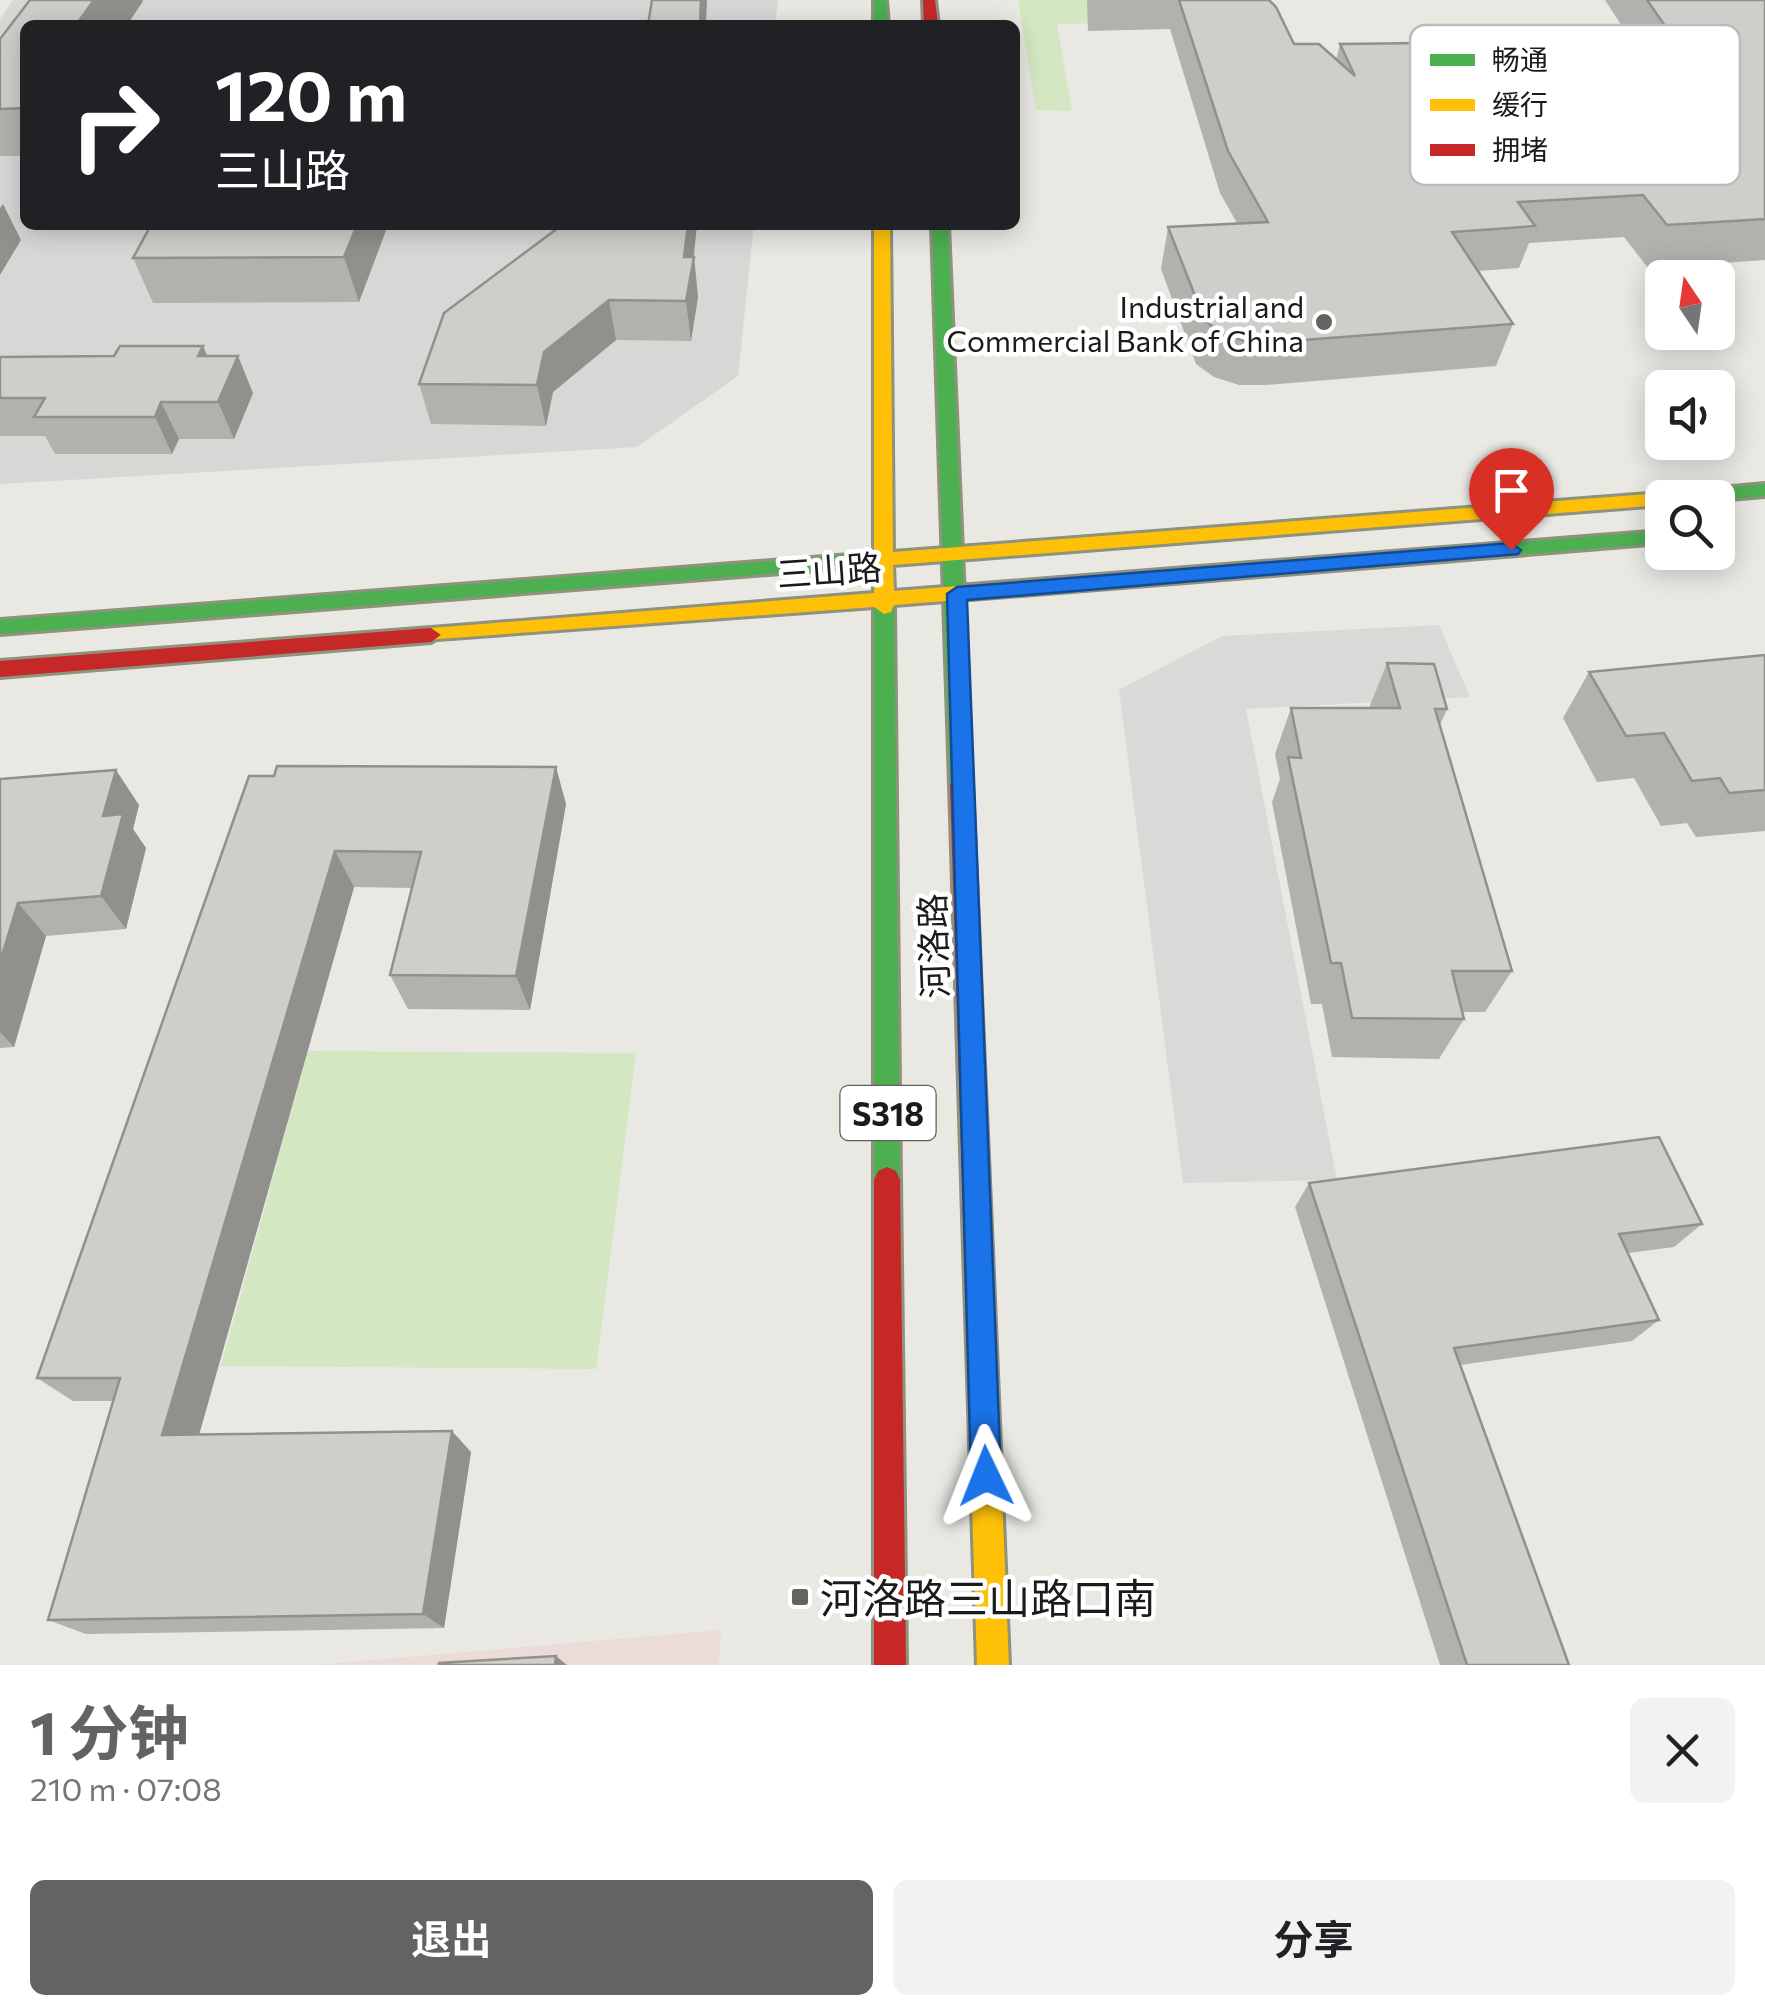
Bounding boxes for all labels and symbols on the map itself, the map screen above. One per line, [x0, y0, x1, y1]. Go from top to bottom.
legend [1410, 25, 1740, 185]
text: 畅通 [1492, 42, 1548, 76]
text: 缓行 [1492, 87, 1548, 121]
text: 拥堵 [1492, 132, 1548, 166]
north arrow [1645, 260, 1735, 350]
place label: Industrial and Commercial Bank of China [946, 287, 1304, 358]
marker: Industrial and Commercial Bank of China [1313, 311, 1335, 333]
pin [1469, 448, 1554, 551]
street label: 三山路 [775, 544, 883, 594]
street label: 河洛路 [909, 893, 955, 999]
road number: S318 [840, 1086, 936, 1140]
position arrow [934, 1424, 1038, 1528]
place label: 河洛路三山路口南 [820, 1571, 1156, 1623]
marker: 河洛路三山路口南 [789, 1586, 811, 1608]

